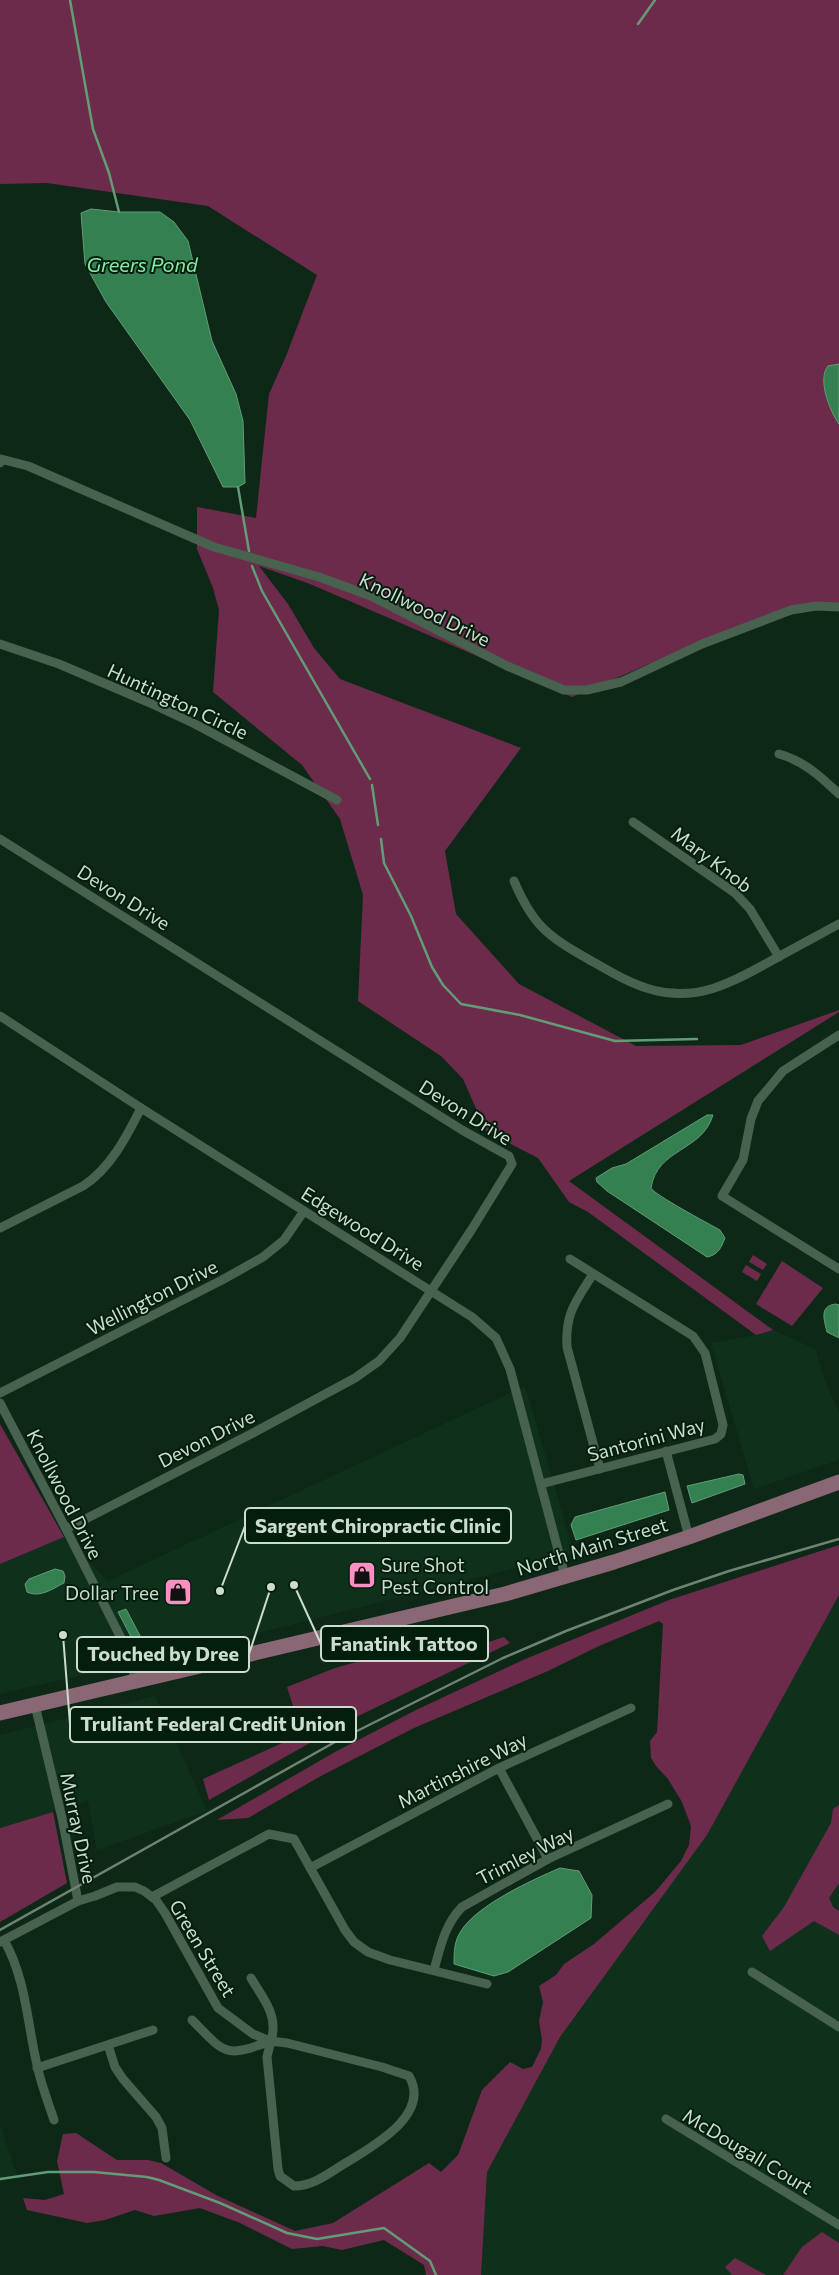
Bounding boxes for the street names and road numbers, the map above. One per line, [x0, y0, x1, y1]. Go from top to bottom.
street label: Knollwood Drive [356, 567, 494, 651]
street label: Huntington Circle [104, 658, 252, 744]
street label: Mary Knob [667, 821, 757, 897]
street label: Devon Drive [73, 859, 175, 935]
street label: Devon Drive [415, 1074, 517, 1150]
street label: Edgewood Drive [297, 1181, 429, 1275]
street label: Wellington Drive [83, 1254, 221, 1340]
street label: Devon Drive [154, 1404, 258, 1472]
street label: Santorini Way [585, 1412, 707, 1466]
street label: Knollwood Drive [22, 1425, 108, 1563]
street label: North Main Street [514, 1512, 670, 1580]
street label: Martinshire Way [393, 1727, 531, 1813]
street label: Murray Drive [56, 1770, 102, 1886]
street label: Trimley Way [473, 1821, 577, 1889]
street label: Green Street [165, 1895, 241, 2001]
street label: McDougall Court [679, 2103, 817, 2199]

